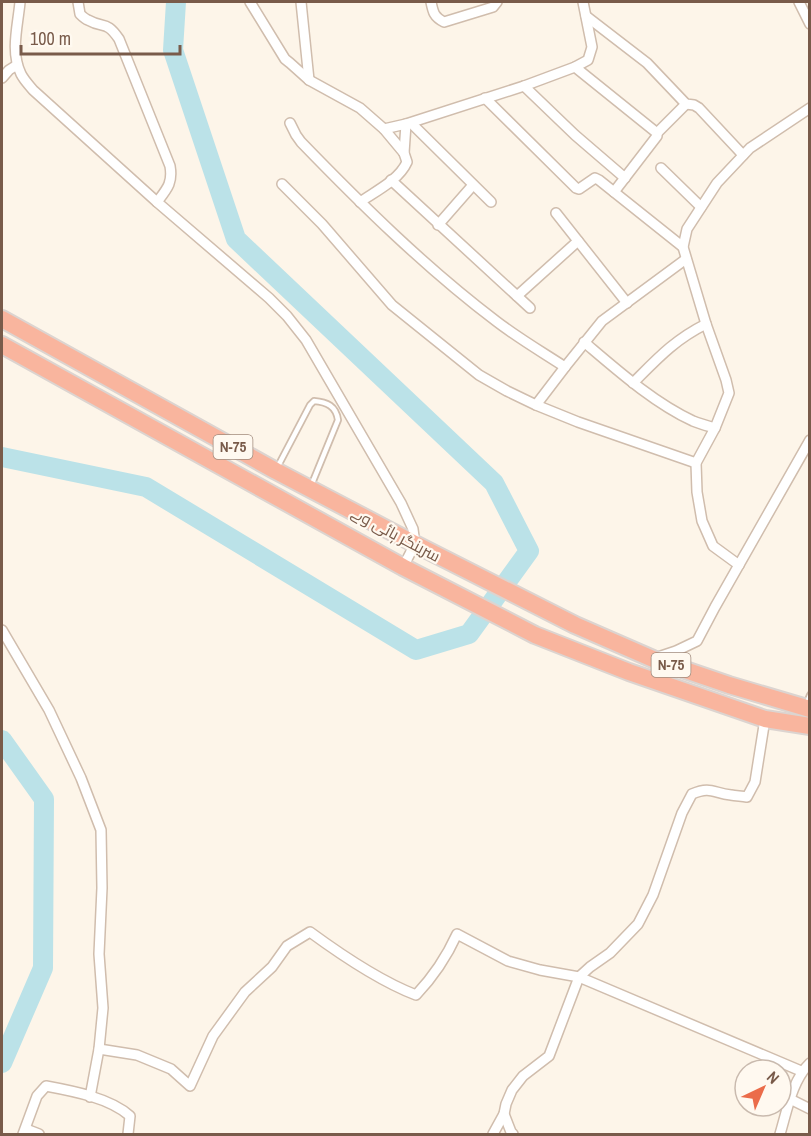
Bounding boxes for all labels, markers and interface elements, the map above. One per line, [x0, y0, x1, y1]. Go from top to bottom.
scale bar [21, 18, 180, 56]
text: 100 m [30, 26, 71, 51]
road number: N-75 [214, 435, 252, 459]
street label: سرینگر ہائی وے [348, 501, 444, 567]
road number: N-75 [652, 653, 690, 677]
north arrow [733, 1058, 793, 1118]
text: N [762, 1066, 784, 1088]

